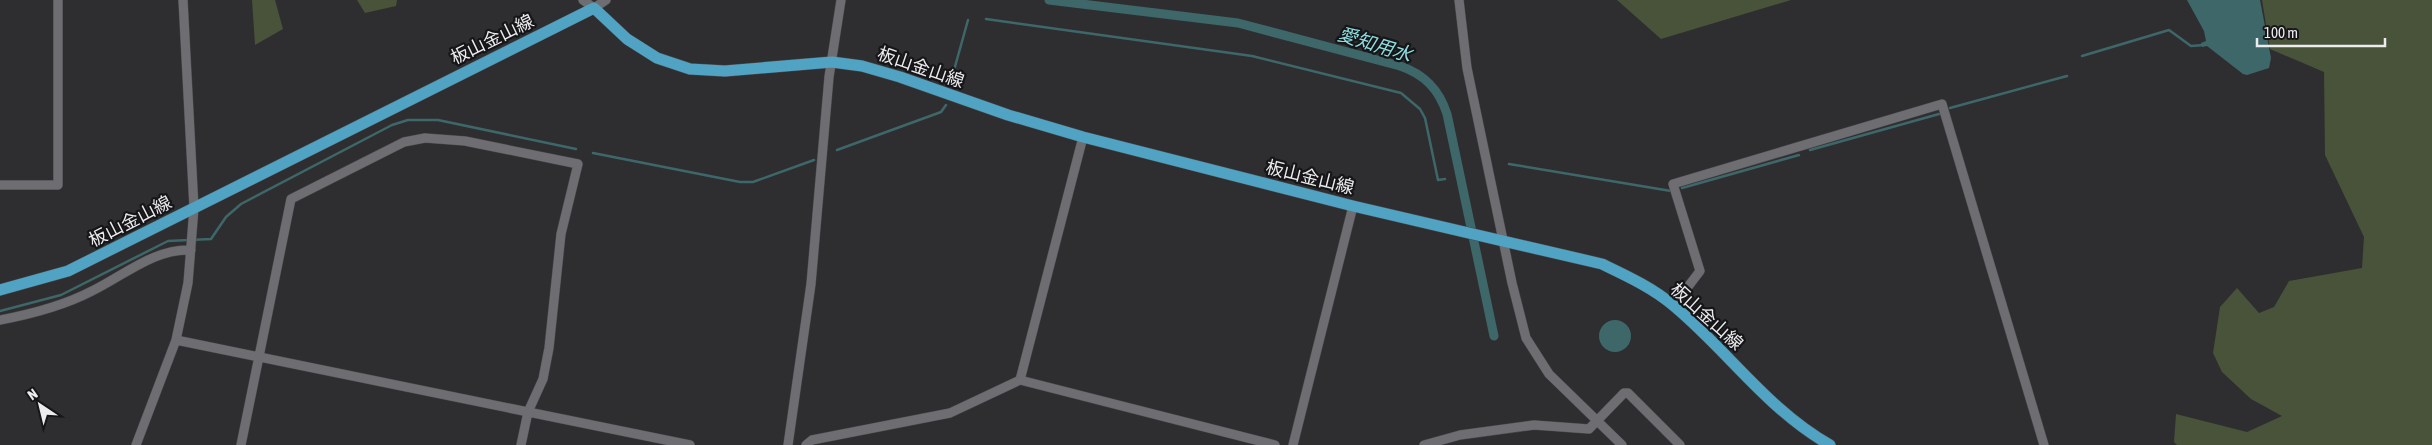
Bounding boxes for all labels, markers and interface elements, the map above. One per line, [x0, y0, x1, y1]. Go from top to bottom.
street label: 板山金山線 [447, 10, 537, 68]
scale bar [2257, 15, 2384, 47]
water label: 愛知用水 [1335, 22, 1416, 66]
text: 100 m [2264, 24, 2298, 41]
street label: 板山金山線 [875, 42, 967, 92]
street label: 板山金山線 [1264, 156, 1356, 198]
street label: 板山金山線 [85, 191, 175, 251]
street label: 板山金山線 [1667, 278, 1747, 354]
north arrow [15, 380, 65, 430]
text: N [25, 385, 41, 403]

